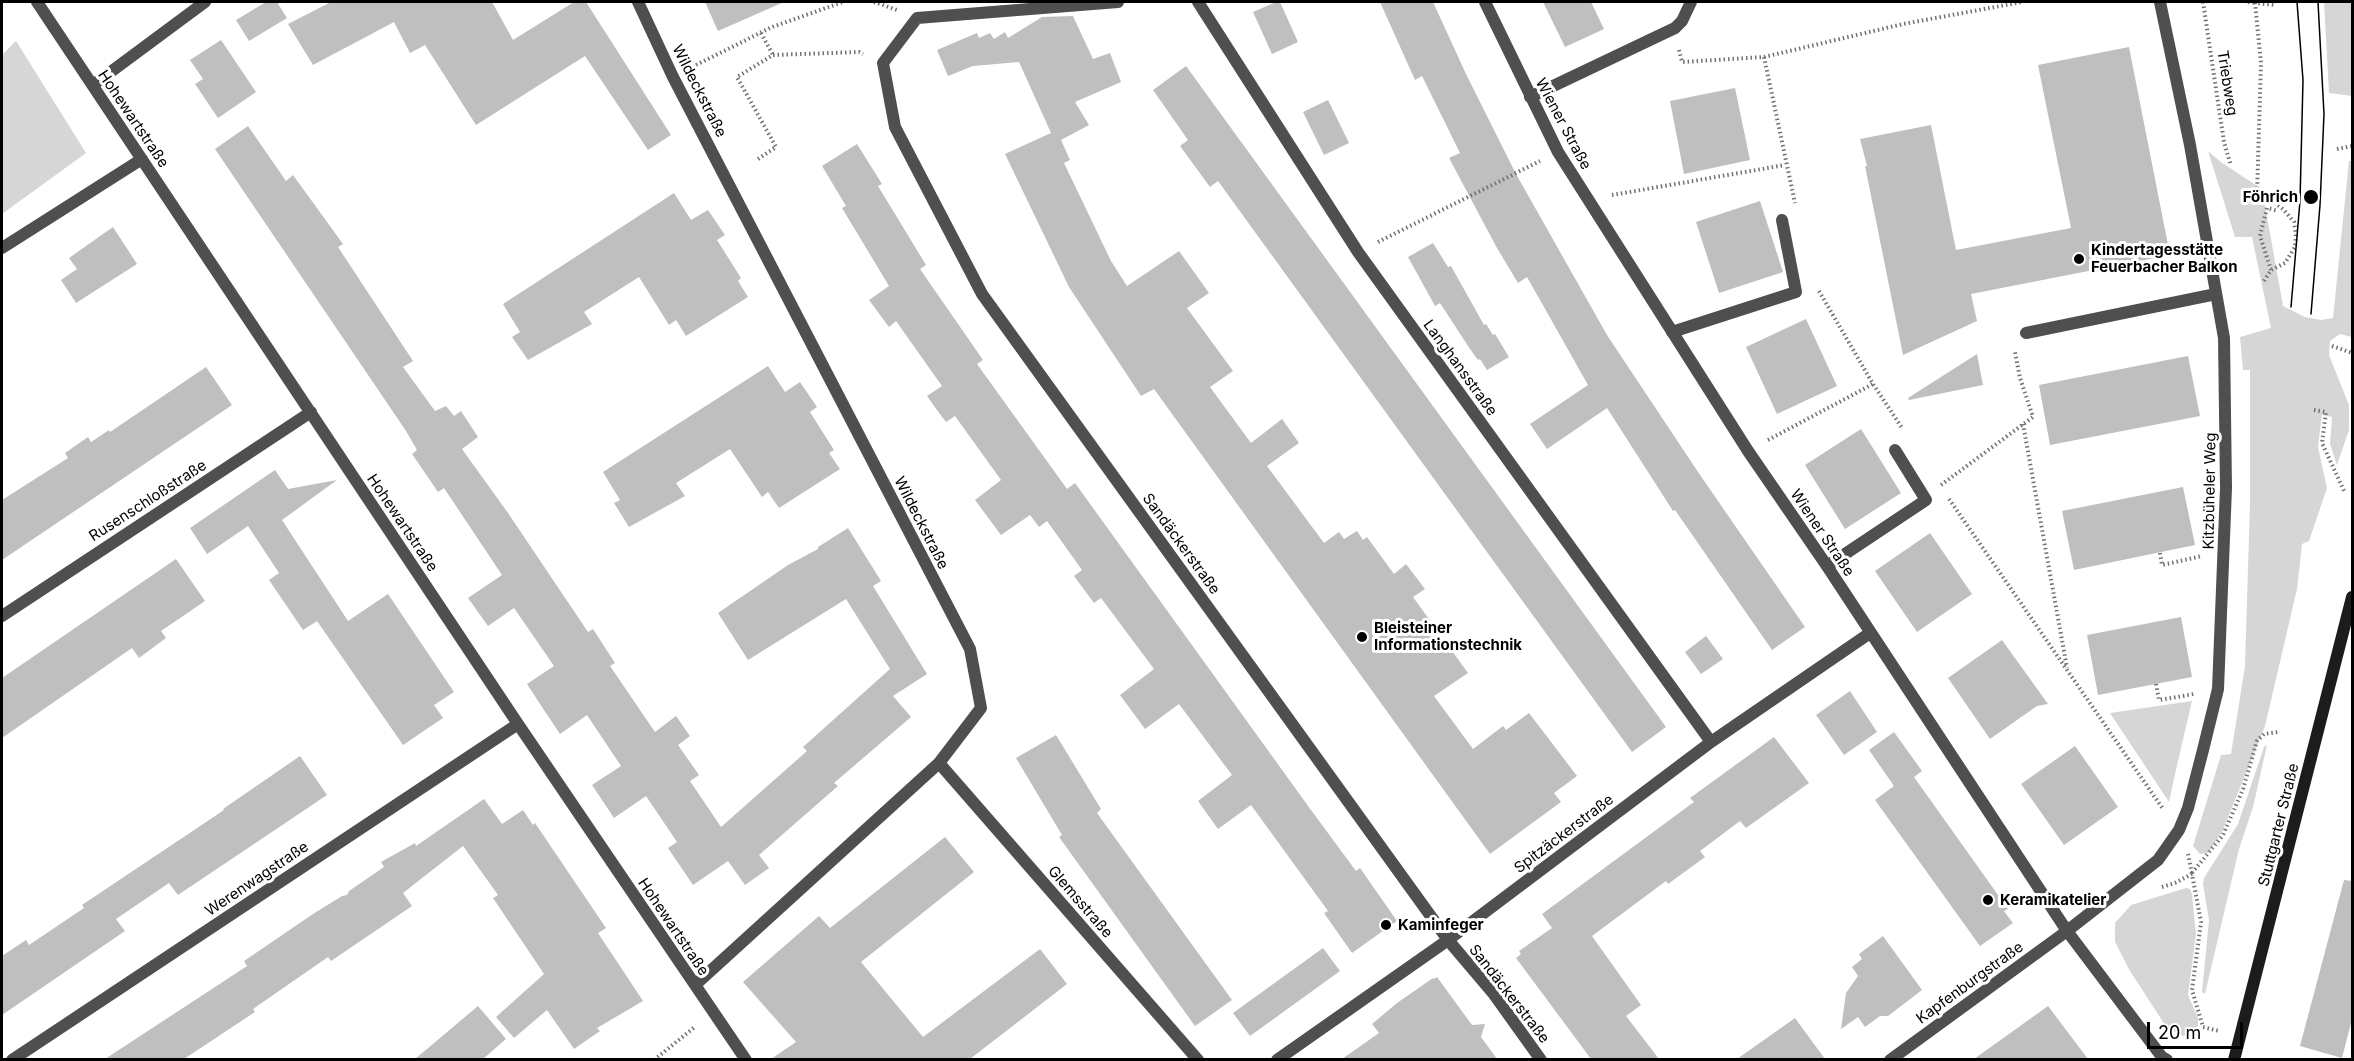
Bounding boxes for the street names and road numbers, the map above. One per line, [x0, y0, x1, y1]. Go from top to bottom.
street label: Wildeckstraße [668, 42, 730, 140]
street label: Triebweg [2213, 49, 2241, 117]
street label: Hohewartstraße [94, 67, 172, 171]
street label: Wiener Straße [1531, 75, 1595, 173]
street label: Langhansstraße [1419, 317, 1501, 419]
street label: Kitzbüheler Weg [2200, 432, 2220, 550]
street label: Rusenschloßstraße [86, 456, 210, 546]
street label: Hohewartstraße [363, 471, 441, 575]
street label: Wildeckstraße [890, 474, 952, 572]
street label: Wiener Straße [1786, 486, 1858, 580]
street label: Sandäckerstraße [1138, 490, 1224, 598]
street label: Stuttgarter Straße [2255, 762, 2303, 888]
street label: Spitzäckerstraße [1511, 791, 1617, 877]
street label: Werenwagstraße [202, 838, 312, 920]
street label: Glemsstraße [1044, 862, 1116, 942]
street label: Hohewartstraße [634, 875, 712, 979]
street label: Kapfenburgstraße [1913, 938, 2027, 1028]
street label: Sandäckerstraße [1465, 941, 1553, 1047]

